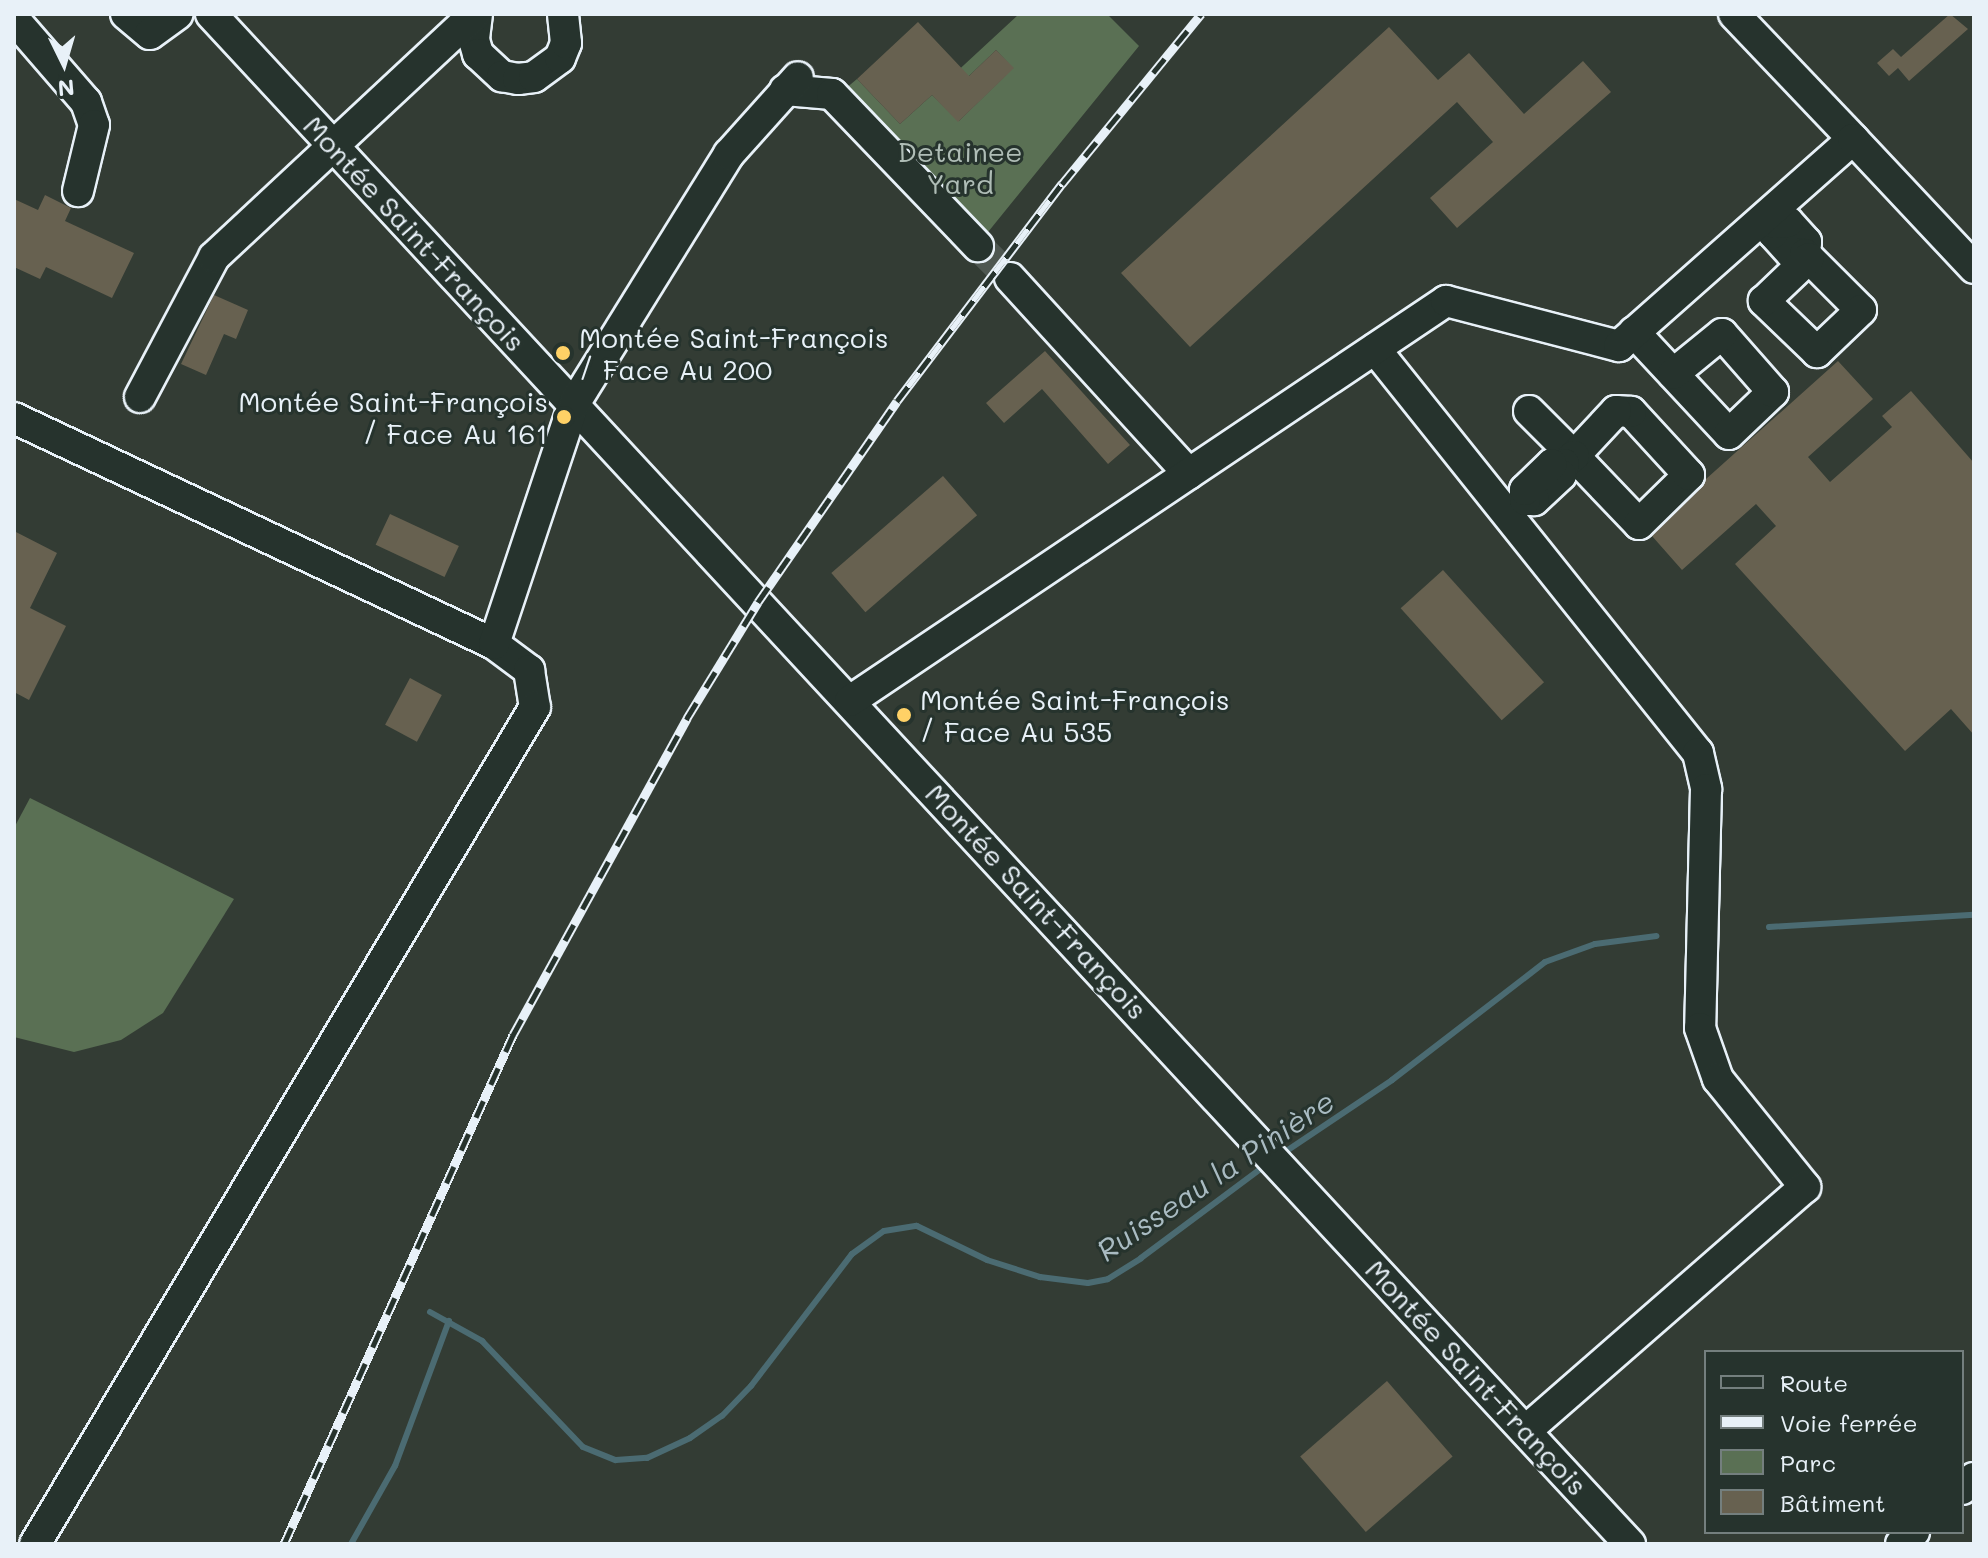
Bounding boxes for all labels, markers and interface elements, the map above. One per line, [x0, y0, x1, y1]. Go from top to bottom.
north arrow [24, 24, 104, 104]
text: N [57, 73, 76, 104]
street label: Montée Saint-François [297, 108, 533, 358]
park label: Detainee Yard [897, 134, 1023, 200]
place label: Montée Saint-François / Face Au 200 [579, 320, 889, 386]
marker: Montée Saint-François / Face Au 200 [554, 344, 572, 362]
place label: Montée Saint-François / Face Au 161 [238, 384, 548, 450]
marker: Montée Saint-François / Face Au 161 [555, 408, 573, 426]
place label: Montée Saint-François / Face Au 535 [920, 682, 1230, 748]
marker: Montée Saint-François / Face Au 535 [895, 706, 913, 724]
street label: Montée Saint-François [919, 776, 1155, 1026]
water label: Ruisseau la Pinière [1089, 1082, 1341, 1268]
street label: Montée Saint-François [1359, 1252, 1595, 1502]
legend [1704, 1350, 1964, 1534]
text: Route [1780, 1367, 1848, 1398]
text: Voie ferrée [1780, 1407, 1918, 1438]
text: Parc [1780, 1447, 1836, 1478]
text: Bâtiment [1780, 1487, 1886, 1518]

